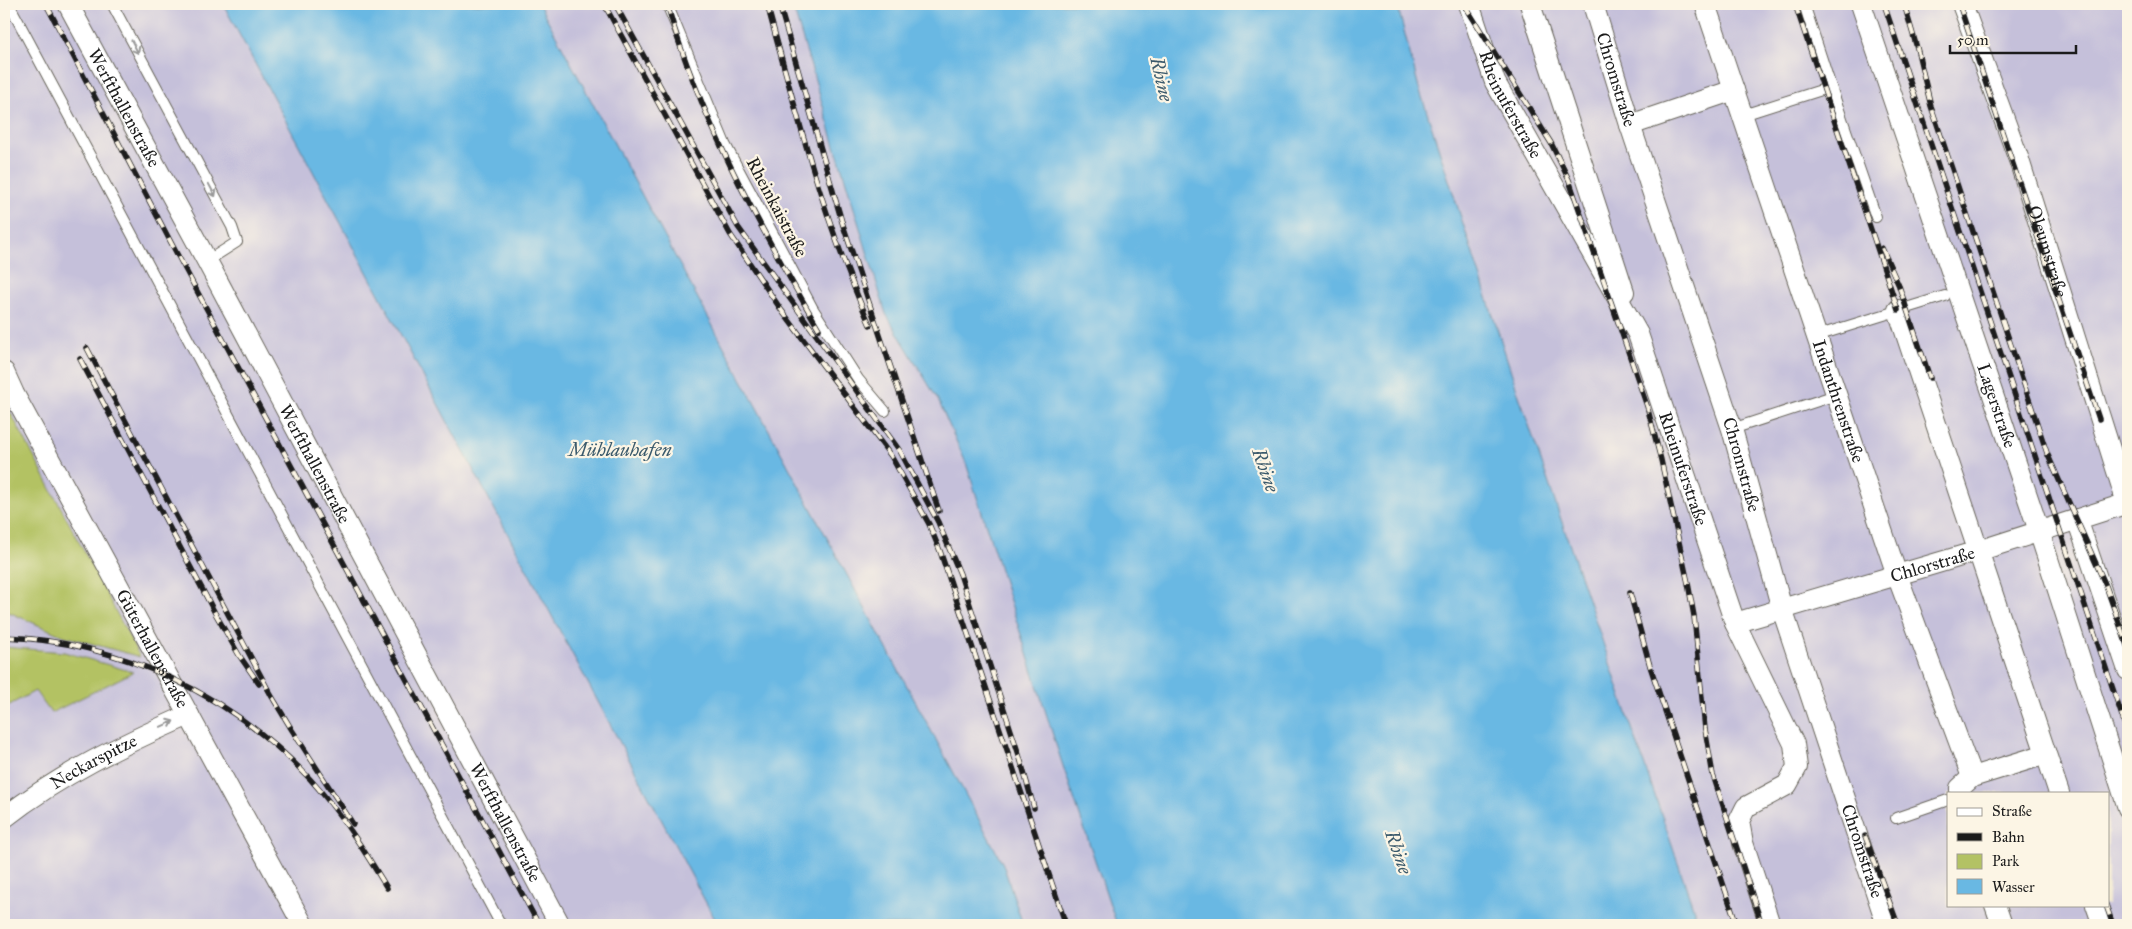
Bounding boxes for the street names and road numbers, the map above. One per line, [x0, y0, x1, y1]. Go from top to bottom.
street label: Chromstraße [1591, 30, 1641, 129]
street label: Werfthallenstraße [83, 45, 165, 171]
street label: Rheinuferstraße [1474, 48, 1547, 162]
street label: Rheinkaistraße [742, 153, 812, 261]
street label: Oleumstraße [2023, 203, 2073, 300]
street label: Indanthrenstraße [1808, 337, 1869, 465]
street label: Lagerstraße [1972, 361, 2021, 451]
street label: Werfthallenstraße [274, 401, 356, 527]
street label: Rheinuferstraße [1654, 409, 1713, 528]
street label: Chromstraße [1718, 414, 1765, 514]
street label: Chlorstraße [1888, 542, 1977, 587]
street label: Güterhallenstraße [111, 585, 194, 712]
street label: Neckarspitze [46, 729, 141, 794]
street label: Werfthallenstraße [465, 759, 546, 886]
street label: Chromstraße [1837, 801, 1888, 901]

